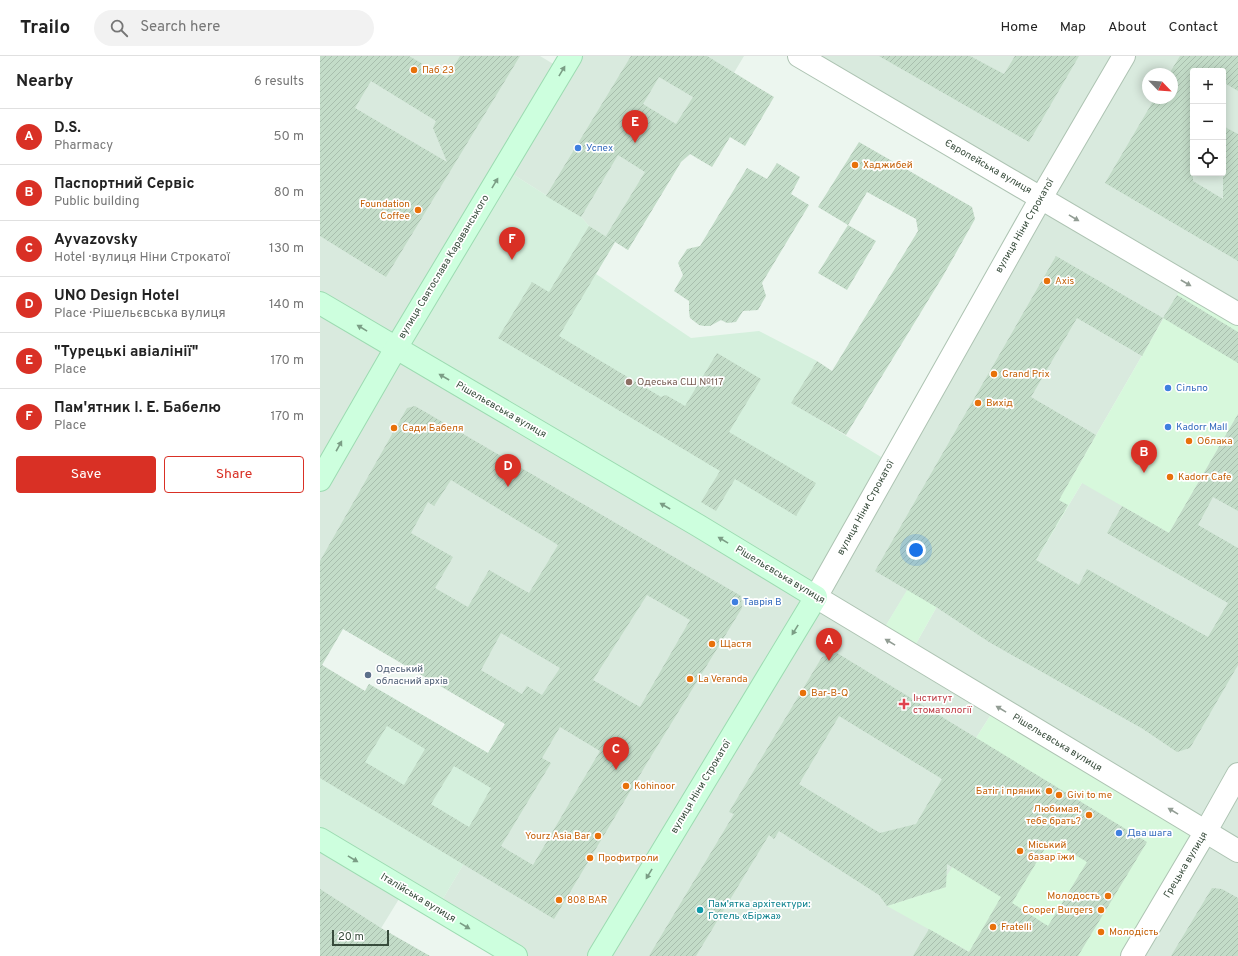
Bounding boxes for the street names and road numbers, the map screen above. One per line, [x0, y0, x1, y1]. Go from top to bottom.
street label: Європейська вулиця [942, 137, 1034, 197]
street label: вулиця Ніни Строкатої [993, 176, 1058, 275]
street label: вулиця Святослава Караванського [396, 192, 492, 341]
street label: Рішельєвська вулиця [453, 379, 549, 441]
street label: вулиця Ніни Строкатої [834, 458, 898, 558]
street label: Рішельєвська вулиця [733, 543, 827, 607]
street label: Рішельєвська вулиця [1010, 711, 1104, 775]
street label: вулиця Ніни Строкатої [668, 738, 734, 836]
street label: Грецька вулиця [1161, 829, 1211, 901]
street label: Італійська вулиця [378, 870, 458, 926]

